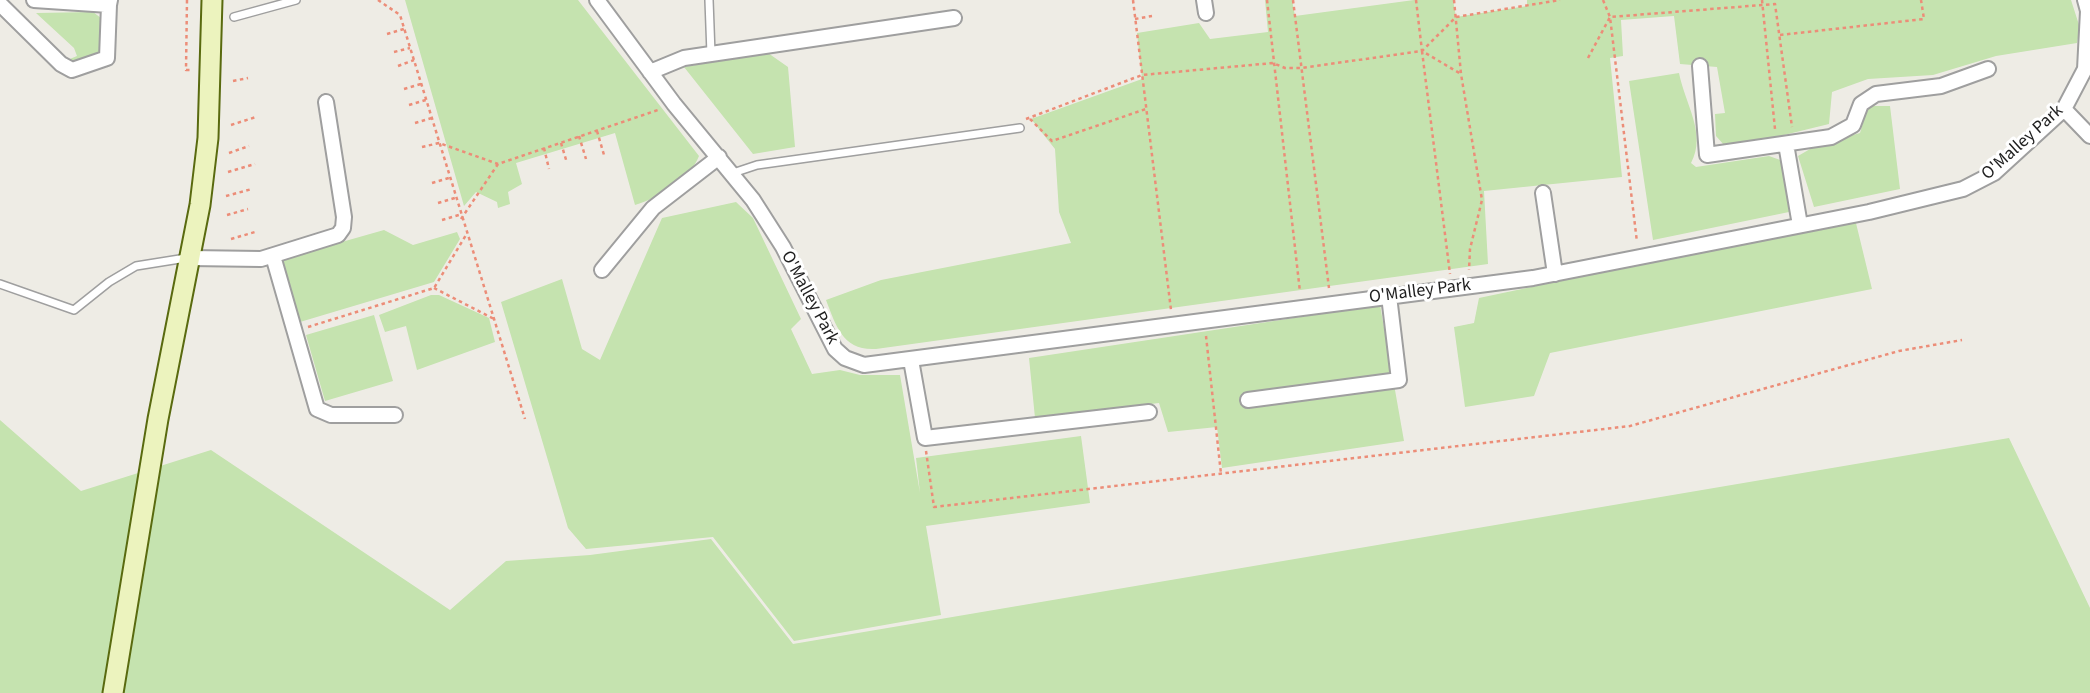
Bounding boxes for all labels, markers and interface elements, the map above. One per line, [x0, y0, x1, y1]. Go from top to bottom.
street label: O'Malley Park [1978, 101, 2068, 185]
street label: O'Malley Park [775, 248, 843, 348]
street label: O'Malley Park [1368, 275, 1472, 309]

